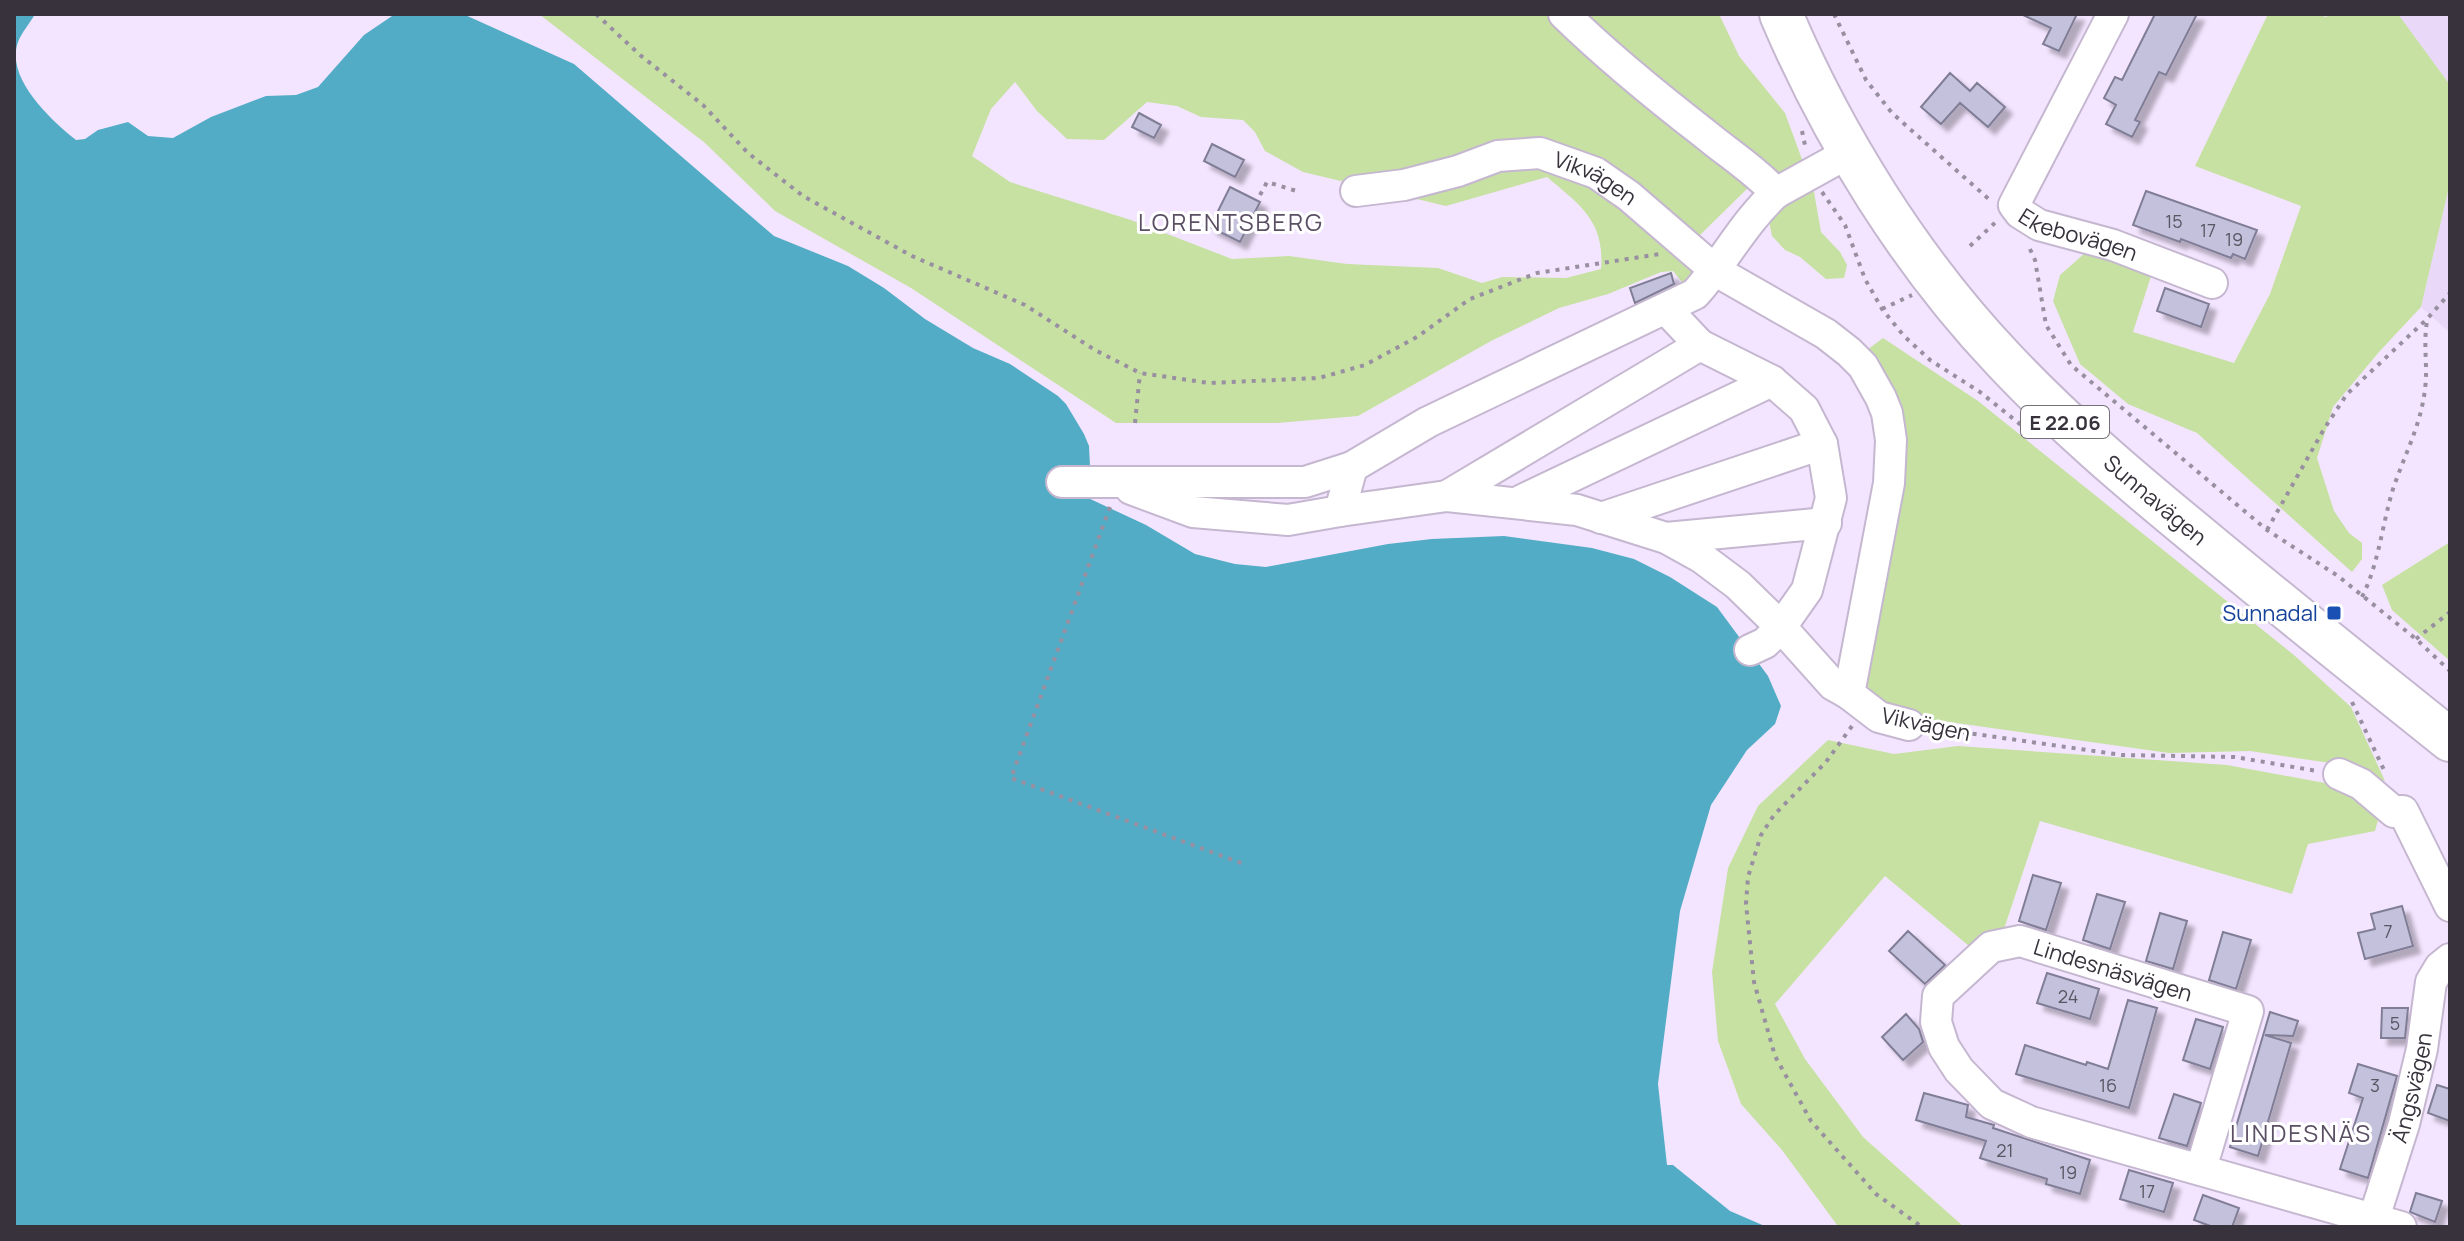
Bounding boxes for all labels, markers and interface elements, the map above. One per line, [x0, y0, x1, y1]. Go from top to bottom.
street label: Vikvägen [1550, 144, 1643, 212]
street label: Ekebovägen [2013, 201, 2142, 268]
district label: LORENTSBERG [1138, 205, 1324, 238]
house number: 15 [2165, 209, 2183, 233]
house number: 17 [2200, 218, 2216, 242]
house number: 19 [2225, 227, 2243, 251]
road number: E 22.06 [2021, 406, 2109, 438]
street label: Sunnavägen [2097, 448, 2213, 552]
place label: Sunnadal [2223, 598, 2318, 628]
marker: Sunnadal [2325, 604, 2343, 622]
street label: Vikvägen [1879, 700, 1973, 748]
house number: 7 [2383, 919, 2393, 943]
street label: Lindesnäsvägen [2030, 932, 2196, 1008]
house number: 24 [2058, 984, 2078, 1008]
house number: 5 [2390, 1011, 2400, 1035]
street label: Ängsvägen [2384, 1031, 2439, 1147]
house number: 16 [2099, 1073, 2117, 1097]
house number: 3 [2370, 1073, 2380, 1097]
district label: LINDESNÄS [2230, 1116, 2372, 1149]
house number: 21 [1996, 1138, 2014, 1162]
house number: 19 [2059, 1160, 2077, 1184]
house number: 17 [2139, 1179, 2155, 1203]

